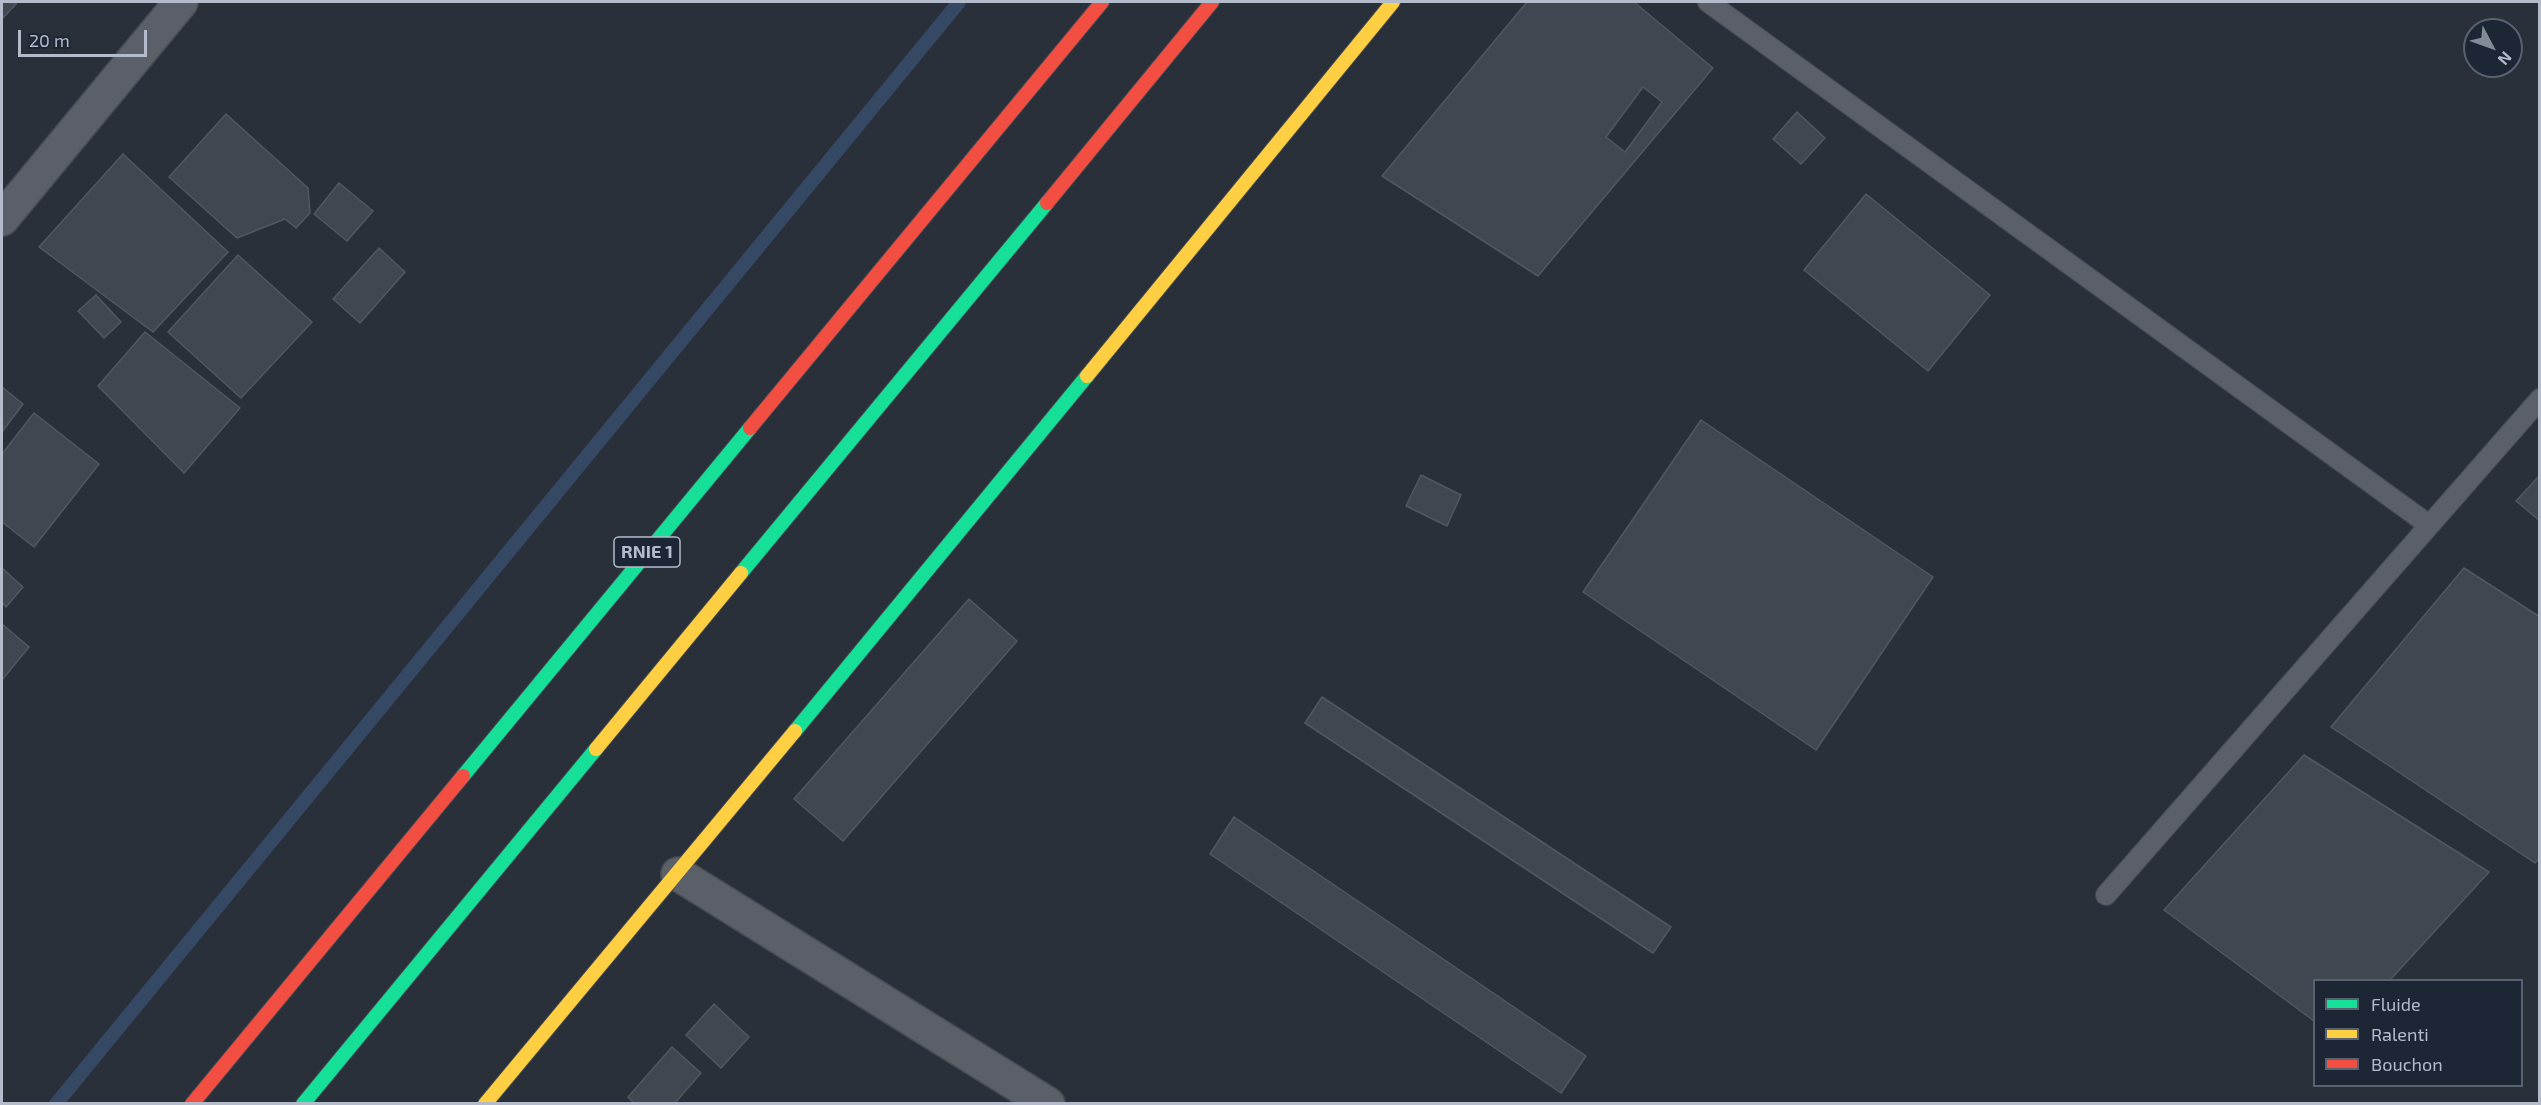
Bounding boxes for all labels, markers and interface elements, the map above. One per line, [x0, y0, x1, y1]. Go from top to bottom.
scale bar [21, 18, 150, 56]
north arrow [2463, 18, 2523, 78]
text: 20 m [29, 29, 70, 51]
text: N [2494, 48, 2516, 69]
road number: RNIE 1 [614, 537, 680, 567]
legend [2313, 979, 2523, 1087]
text: Fluide [2371, 993, 2421, 1015]
text: Ralenti [2371, 1023, 2429, 1045]
text: Bouchon [2371, 1053, 2443, 1075]

